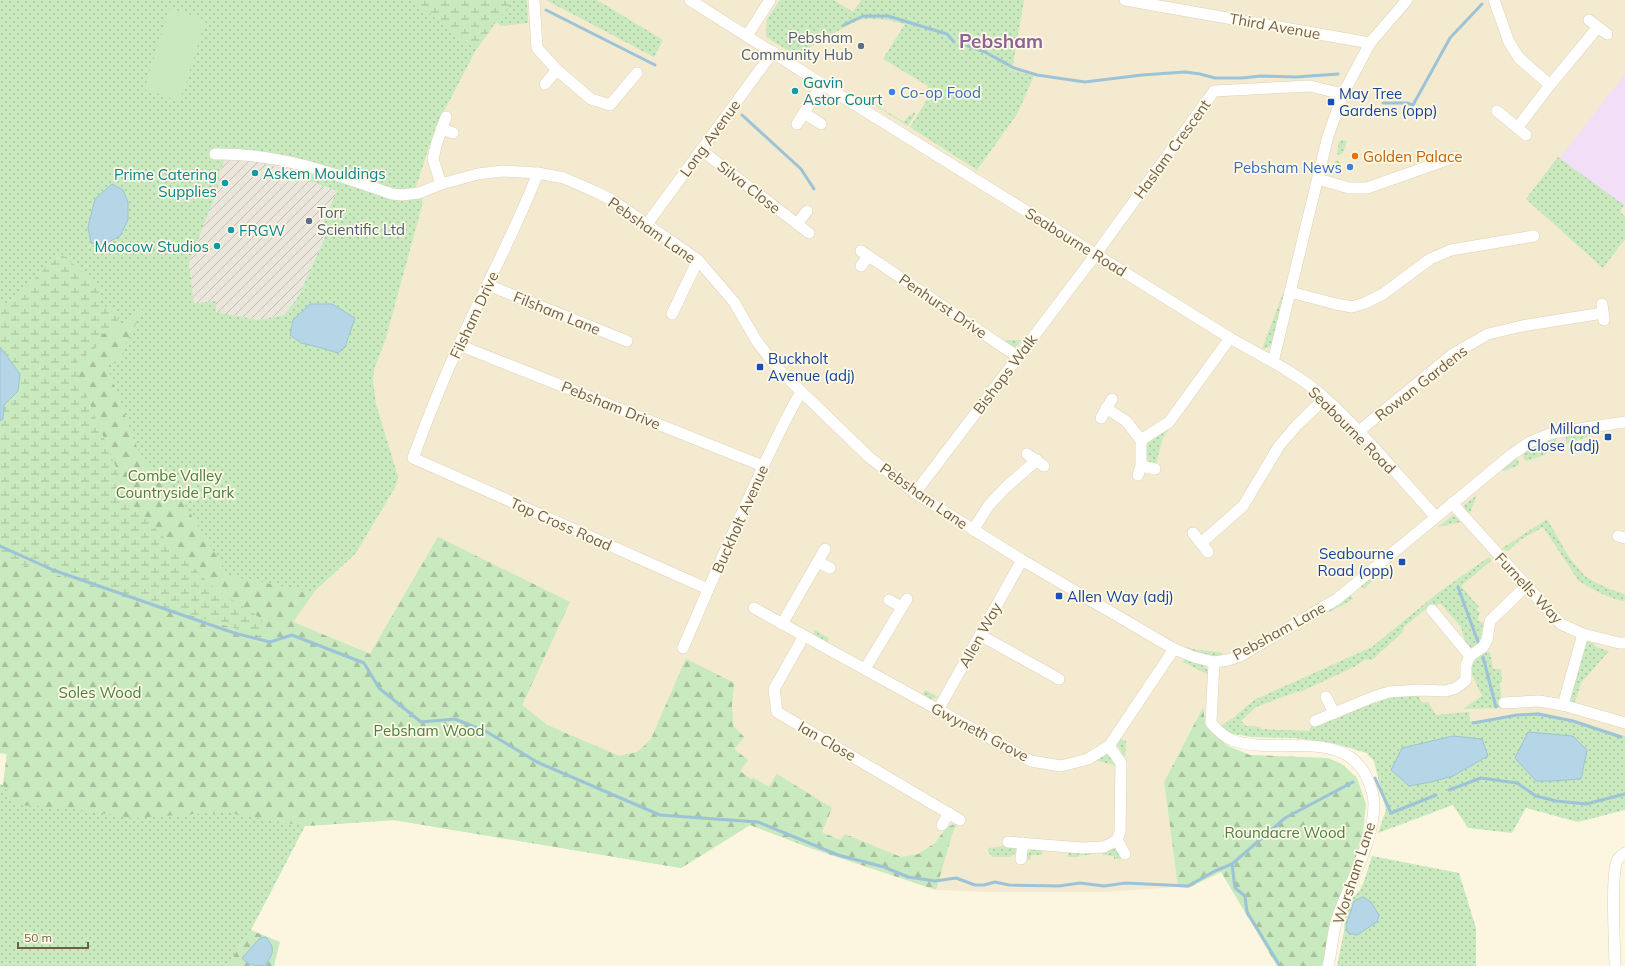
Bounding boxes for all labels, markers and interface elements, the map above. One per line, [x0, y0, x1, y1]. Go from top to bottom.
street label: Third Avenue [1228, 9, 1322, 43]
place label: Pebsham Community Hub [741, 28, 853, 64]
district label: Pebsham [959, 29, 1043, 53]
marker: Pebsham Community Hub [856, 41, 866, 51]
place label: Gavin Astor Court [803, 73, 882, 109]
place label: Co-op Food [900, 83, 981, 102]
place label: May Tree Gardens (opp) [1339, 84, 1437, 120]
marker: Gavin Astor Court [790, 86, 800, 96]
marker: Co-op Food [887, 87, 897, 97]
street label: Long Avenue [676, 96, 744, 180]
street label: Haslam Crescent [1130, 96, 1214, 202]
marker: May Tree Gardens (opp) [1326, 97, 1336, 107]
place label: Golden Palace [1363, 147, 1462, 166]
marker: Golden Palace [1350, 151, 1360, 161]
street label: Silva Close [714, 156, 784, 218]
place label: Pebsham News [1234, 158, 1342, 177]
marker: Pebsham News [1345, 162, 1355, 172]
place label: Askem Mouldings [263, 164, 386, 183]
place label: Prime Catering Supplies [114, 165, 217, 201]
marker: Askem Mouldings [250, 168, 260, 178]
marker: Prime Catering Supplies [220, 178, 230, 188]
street label: Pebsham Lane [604, 193, 700, 267]
place label: Torr Scientific Ltd [317, 203, 405, 239]
street label: Seabourne Road [1022, 203, 1130, 281]
marker: Torr Scientific Ltd [304, 216, 314, 226]
place label: FRGW [239, 221, 286, 240]
marker: FRGW [226, 225, 236, 235]
place label: Moocow Studios [95, 237, 209, 256]
marker: Moocow Studios [212, 241, 222, 251]
street label: Filsham Drive [446, 268, 502, 362]
street label: Penhurst Drive [895, 270, 991, 342]
street label: Filsham Lane [511, 287, 603, 339]
street label: Bishops Walk [969, 330, 1041, 418]
street label: Rowan Gardens [1371, 341, 1471, 425]
place label: Buckholt Avenue (adj) [768, 349, 855, 385]
marker: Buckholt Avenue (adj) [755, 362, 765, 372]
street label: Pebsham Drive [559, 376, 663, 434]
street label: Seabourne Road [1304, 382, 1400, 478]
place label: Milland Close (adj) [1527, 419, 1600, 455]
marker: Milland Close (adj) [1603, 432, 1613, 442]
street label: Pebsham Lane [876, 459, 972, 533]
street label: Buckholt Avenue [708, 462, 772, 576]
park label: Combe Valley Countryside Park [116, 466, 234, 502]
street label: Top Cross Road [507, 493, 615, 555]
place label: Seabourne Road (opp) [1318, 544, 1394, 580]
street label: Furnells Way [1491, 548, 1567, 628]
marker: Seabourne Road (opp) [1397, 557, 1407, 567]
place label: Allen Way (adj) [1067, 587, 1174, 606]
marker: Allen Way (adj) [1054, 591, 1064, 601]
street label: Pebsham Lane [1229, 598, 1329, 664]
street label: Allen Way [954, 599, 1006, 671]
park label: Soles Wood [59, 683, 141, 702]
street label: Gwyneth Grove [928, 698, 1032, 766]
street label: Ian Close [795, 717, 859, 765]
park label: Pebsham Wood [374, 721, 484, 740]
street label: Worsham Lane [1329, 820, 1379, 926]
park label: Roundacre Wood [1225, 823, 1346, 842]
scale bar [18, 924, 88, 950]
text: 50 m [24, 930, 52, 945]

